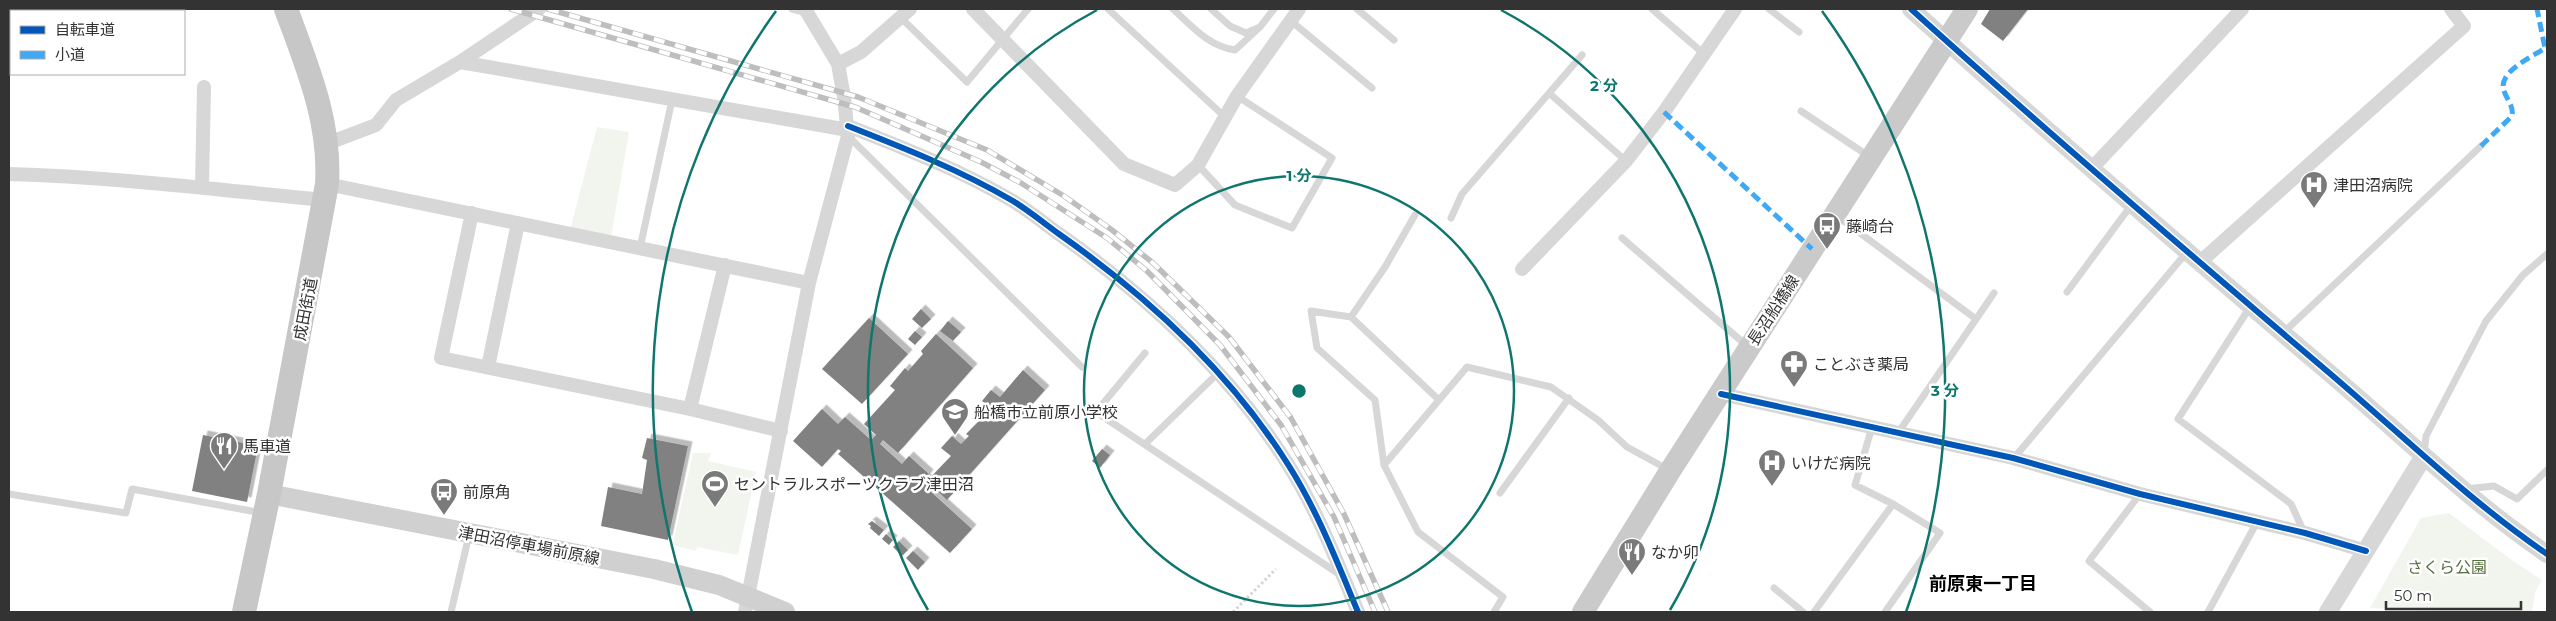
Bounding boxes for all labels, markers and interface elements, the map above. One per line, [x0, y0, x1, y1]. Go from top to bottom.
legend [10, 10, 185, 75]
text: 自転車道 [55, 20, 115, 39]
text: 小道 [55, 45, 85, 64]
text: 2 分 [1590, 76, 1618, 95]
text: 1 分 [1286, 166, 1312, 185]
hospital icon: 津田沼病院 [2299, 170, 2329, 209]
place label: 津田沼病院 [2333, 176, 2413, 195]
bus stop icon: 藤崎台 [1812, 211, 1842, 250]
place label: 藤崎台 [1846, 217, 1894, 236]
street label: 長沼船橋線 [1744, 272, 1803, 349]
street label: 成田街道 [290, 276, 321, 342]
pharmacy icon: ことぶき薬局 [1779, 349, 1809, 388]
place label: ことぶき薬局 [1813, 355, 1909, 374]
text: 3 分 [1930, 381, 1959, 400]
centre of rings [1290, 382, 1308, 400]
school or university icon: 船橋市立前原小学校 [940, 397, 970, 436]
place label: 船橋市立前原小学校 [974, 403, 1118, 422]
restaurant icon: 馬車道 [209, 431, 239, 470]
place label: 馬車道 [243, 437, 291, 456]
hospital icon: いけだ病院 [1757, 448, 1787, 487]
place label: いけだ病院 [1791, 454, 1871, 473]
sports icon: セントラルスポーツクラブ津田沼 [700, 469, 730, 508]
place label: セントラルスポーツクラブ津田沼 [734, 475, 974, 494]
bus stop icon: 前原角 [429, 477, 459, 516]
place label: 前原角 [463, 483, 511, 502]
street label: 津田沼停車場前原線 [456, 522, 601, 569]
restaurant icon: なか卯 [1617, 537, 1647, 576]
place label: なか卯 [1651, 543, 1699, 562]
park label: さくら公園 [2407, 558, 2487, 577]
district label: 前原東一丁目 [1929, 573, 2037, 595]
scale bar [2386, 578, 2521, 610]
text: 50 m [2394, 586, 2432, 605]

